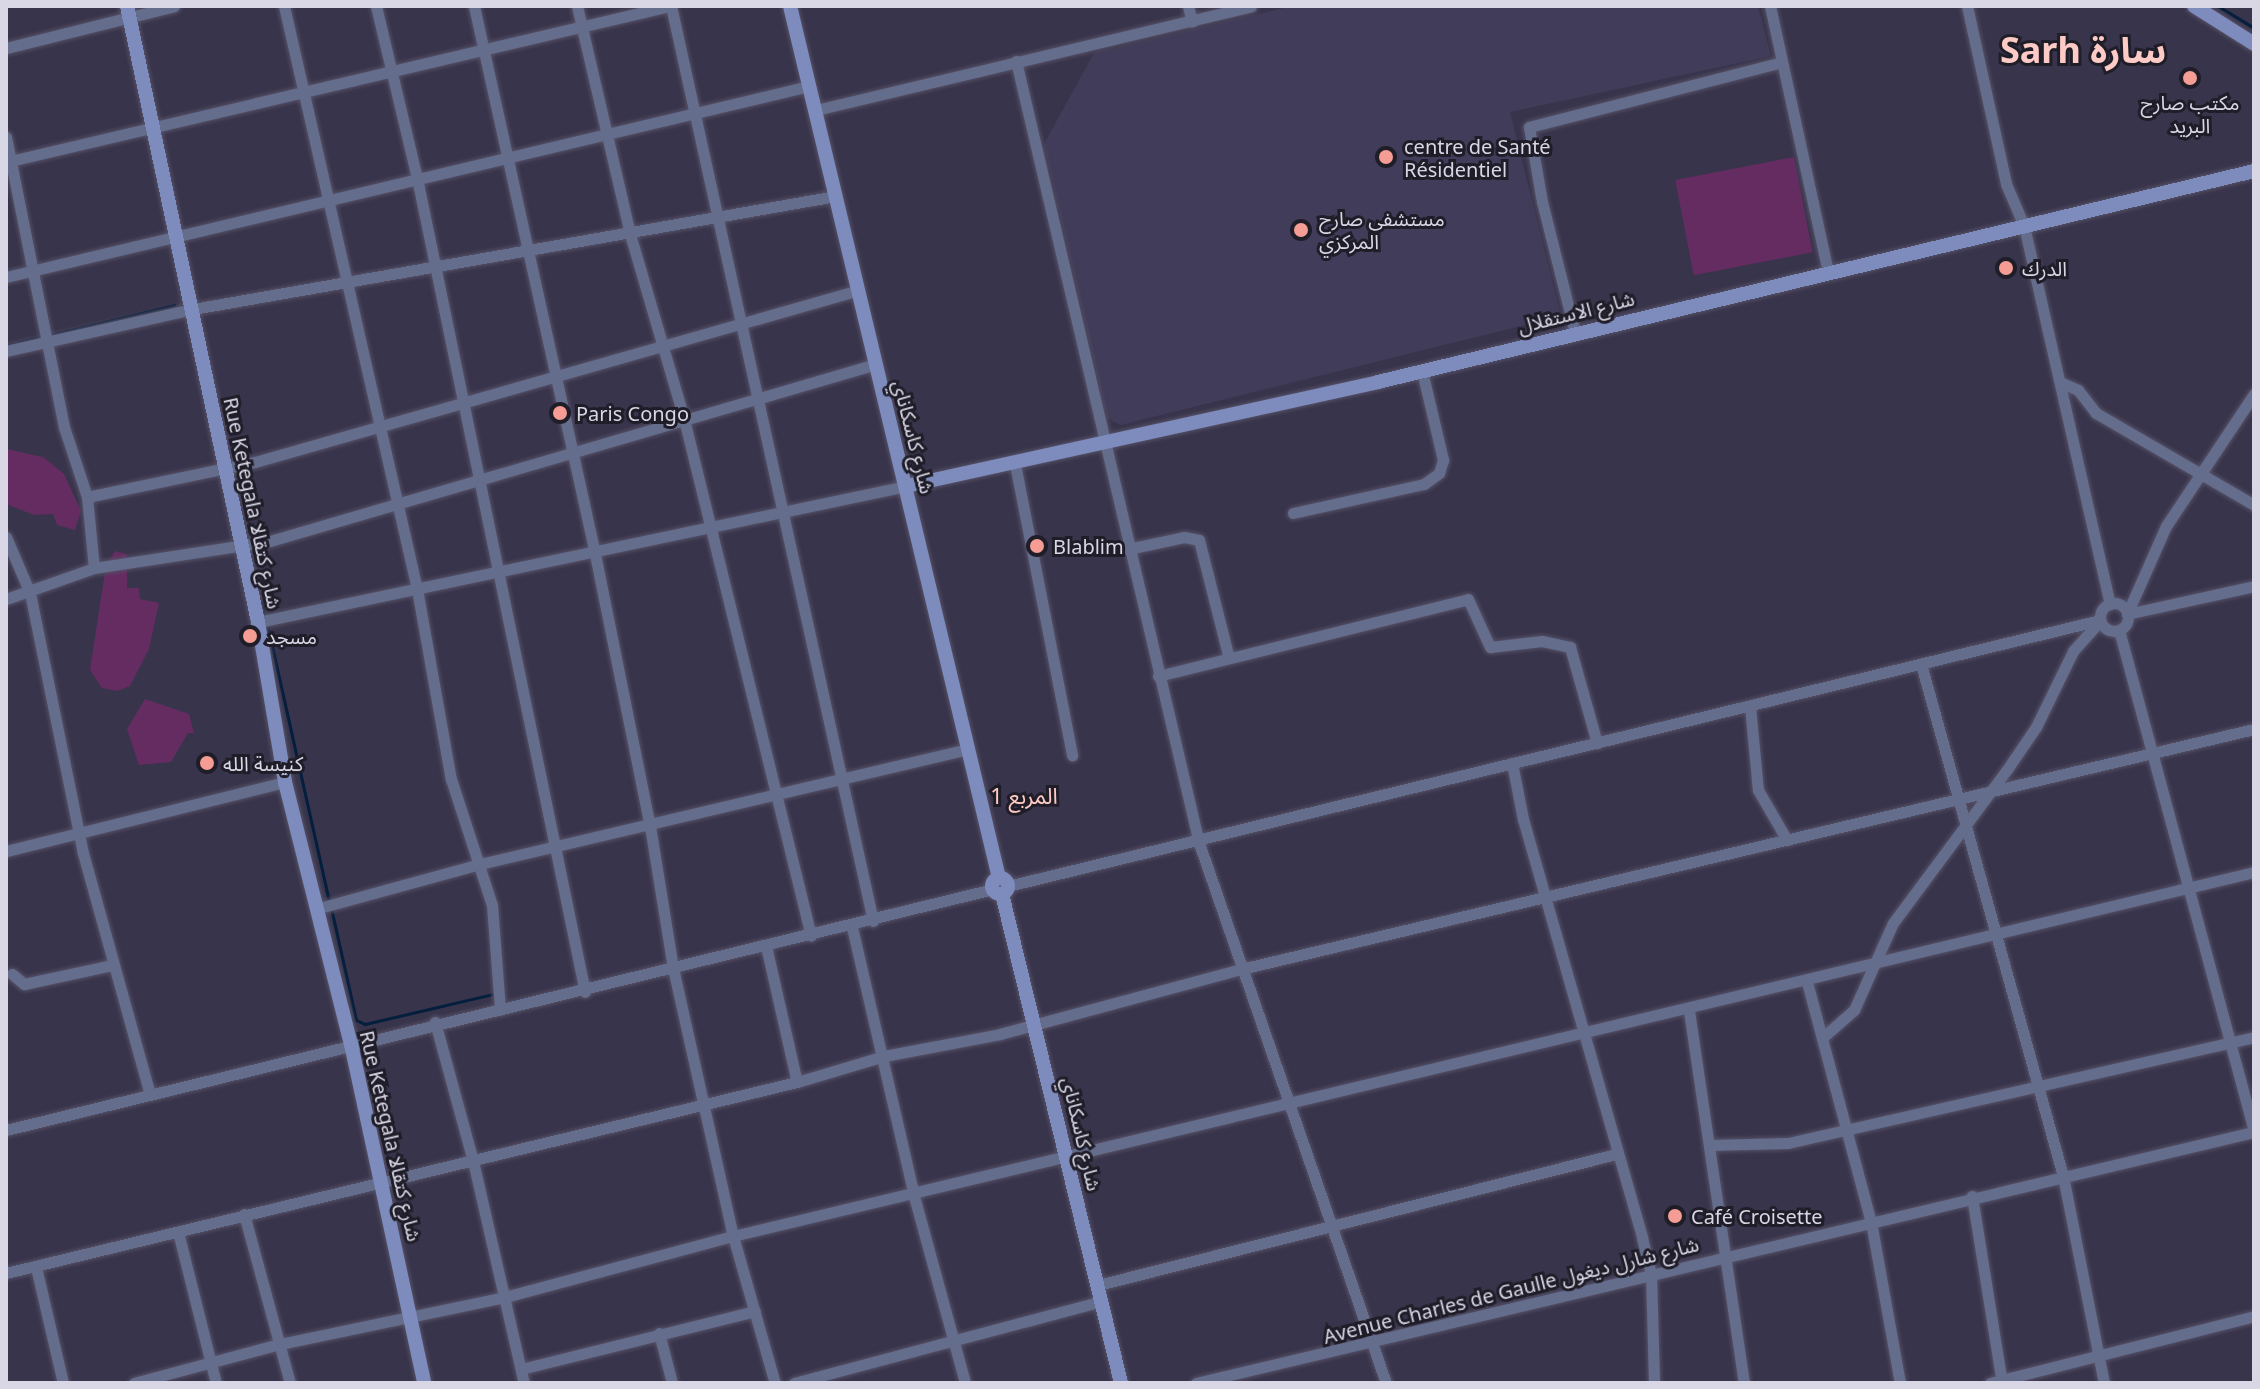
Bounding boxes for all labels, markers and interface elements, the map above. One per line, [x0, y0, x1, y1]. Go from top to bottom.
district label: Sarh سارة [2000, 28, 2166, 72]
marker: مكتب صارح البريد [2181, 69, 2199, 87]
place label: مكتب صارح البريد [2140, 90, 2240, 137]
place label: centre de Santé Résidentiel [1404, 134, 1551, 181]
marker: centre de Santé Résidentiel [1375, 146, 1397, 168]
place label: مستشفى صارح المركزي [1319, 206, 1445, 253]
marker: مستشفى صارح المركزي [1290, 219, 1312, 241]
place label: الدرك [2022, 256, 2067, 280]
marker: الدرك [1997, 259, 2015, 277]
street label: شارع الاستقلال [1515, 286, 1637, 338]
street label: شارع كاسكاناي [888, 378, 940, 496]
street label: Rue Ketegala شارع كتقالا [219, 395, 287, 611]
place label: Paris Congo [576, 401, 689, 425]
marker: Paris Congo [551, 404, 569, 422]
place label: Blablim [1053, 534, 1124, 558]
marker: Blablim [1028, 537, 1046, 555]
place label: مسجد [266, 624, 317, 648]
marker: مسجد [241, 627, 259, 645]
place label: كنيسة الله [223, 751, 303, 775]
marker: كنيسة الله [198, 754, 216, 772]
district label: المربع 1 [990, 783, 1058, 809]
street label: Rue Ketegala شارع كتقالا [355, 1028, 427, 1244]
street label: شارع كاسكاناي [1057, 1075, 1107, 1193]
place label: Café Croisette [1691, 1204, 1823, 1228]
marker: Café Croisette [1666, 1207, 1684, 1225]
street label: Avenue Charles de Gaulle شارع شارل ديغول [1321, 1232, 1701, 1348]

